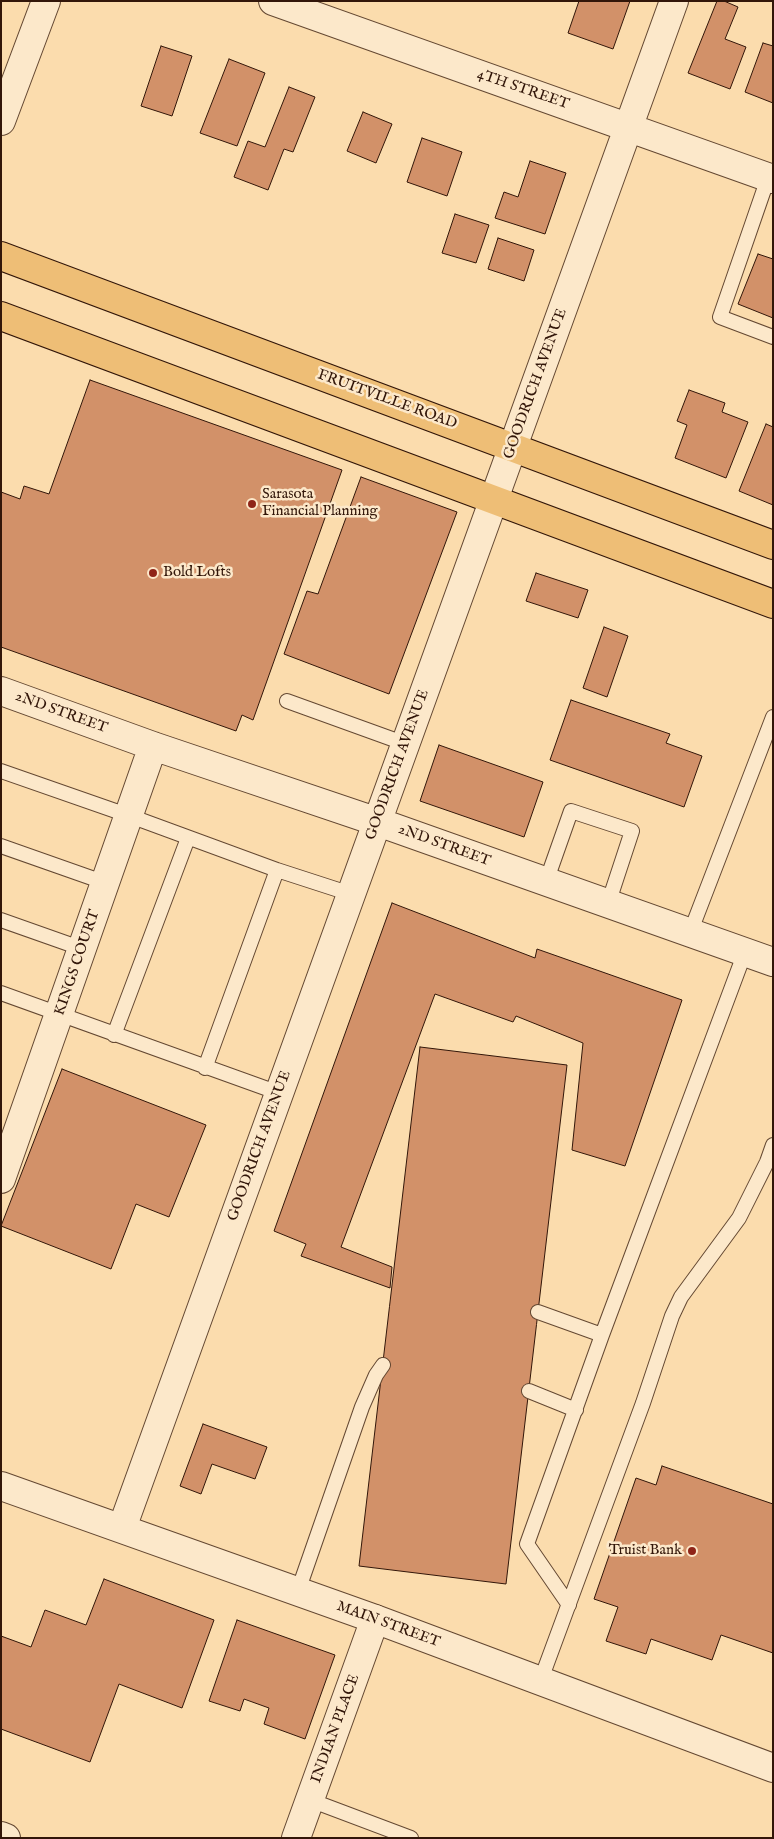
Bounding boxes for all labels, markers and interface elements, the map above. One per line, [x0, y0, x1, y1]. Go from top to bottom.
street label: 4TH STREET [475, 66, 571, 114]
street label: GOODRICH AVENUE [500, 306, 572, 462]
street label: FRUITVILLE ROAD [315, 366, 459, 434]
place label: Sarasota Financial Planning [262, 486, 378, 521]
marker: Sarasota Financial Planning [246, 498, 258, 510]
place label: Bold Lofts [163, 564, 231, 582]
marker: Bold Lofts [147, 567, 159, 579]
street label: GOODRICH AVENUE [362, 687, 434, 843]
street label: 2ND STREET [12, 688, 110, 738]
street label: 2ND STREET [395, 821, 493, 871]
street label: KINGS COURT [51, 908, 105, 1018]
street label: GOODRICH AVENUE [224, 1068, 296, 1224]
place label: Truist Bank [609, 1542, 682, 1560]
marker: Truist Bank [686, 1545, 698, 1557]
street label: MAIN STREET [334, 1598, 442, 1652]
street label: INDIAN PLACE [308, 1672, 364, 1786]

